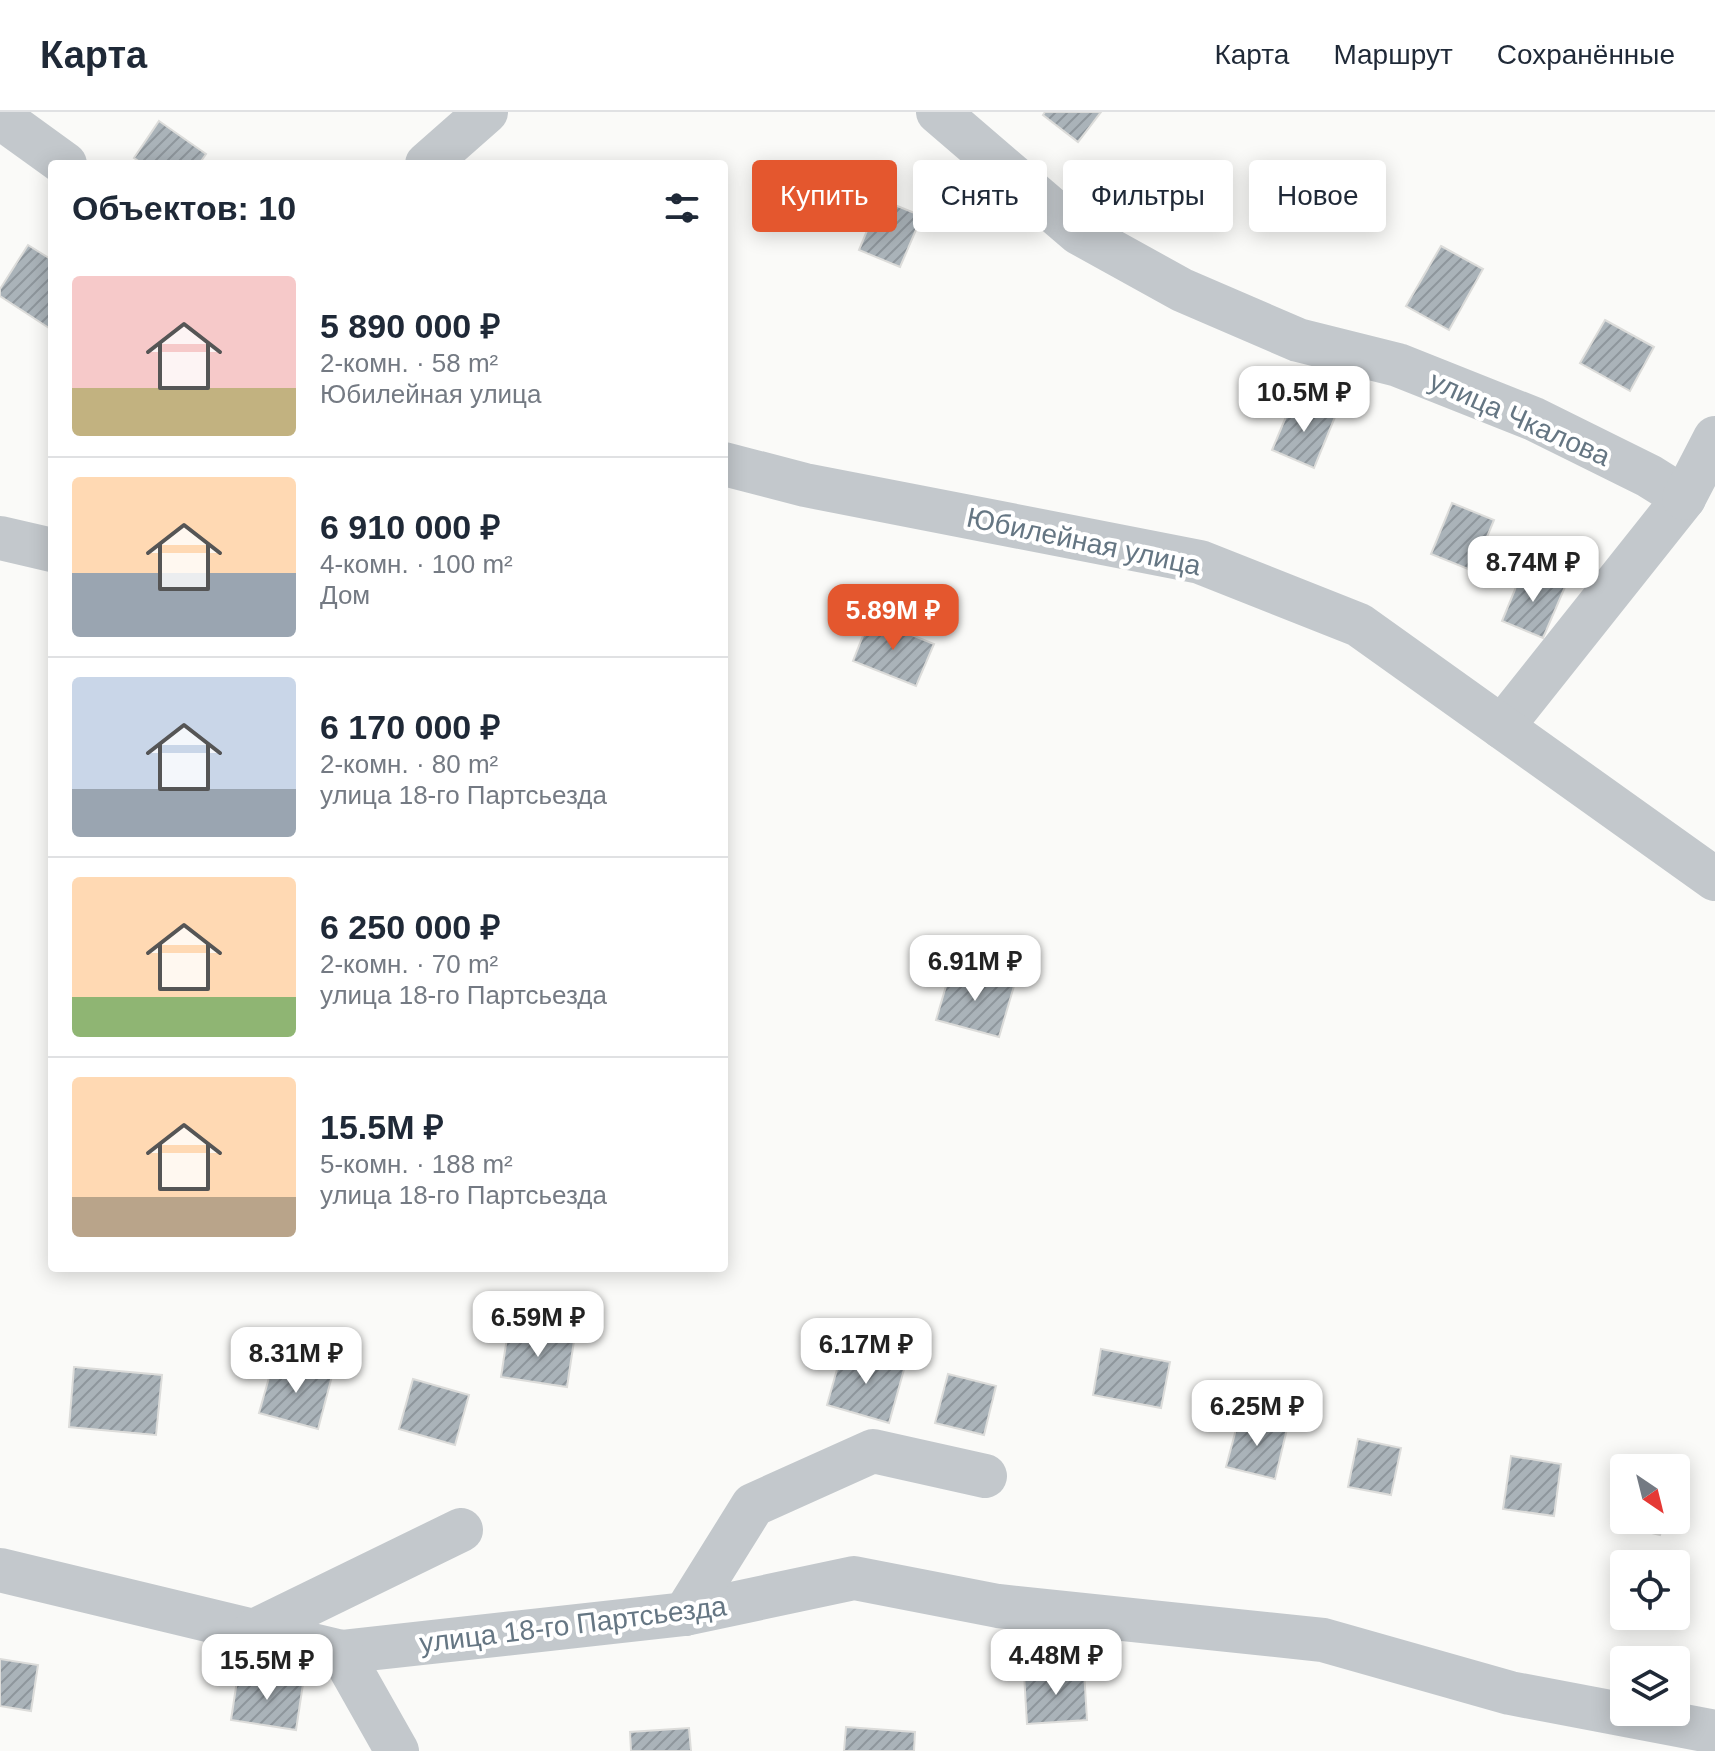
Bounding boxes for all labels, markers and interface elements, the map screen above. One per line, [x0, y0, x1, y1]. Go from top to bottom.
text: Карта [40, 34, 147, 76]
text: Карта [1214, 39, 1289, 70]
text: Маршрут [1333, 39, 1453, 70]
text: Сохранённые [1497, 39, 1675, 70]
chip: Купить [752, 160, 897, 232]
chip: Снять [913, 160, 1047, 232]
chip: Фильтры [1063, 160, 1233, 232]
chip: Новое [1249, 160, 1386, 232]
icon: filters [660, 186, 704, 230]
text: Объектов: 10 [72, 189, 296, 227]
text: 5 890 000 ₽ [320, 307, 501, 345]
icon: home [136, 308, 232, 404]
text: 2-комн. · 58 m² [320, 348, 498, 378]
street label: улица Чкалова [1425, 365, 1615, 472]
pin: 10.5M ₽ [1230, 366, 1378, 434]
text: 10.5M ₽ [1257, 377, 1351, 407]
text: Юбилейная улица [320, 379, 541, 409]
street label: Юбилейная улица [964, 502, 1204, 582]
text: 6 910 000 ₽ [320, 508, 501, 546]
icon: home [136, 509, 232, 605]
pin: 8.74M ₽ [1459, 536, 1607, 604]
text: 8.74M ₽ [1486, 547, 1580, 577]
text: 4-комн. · 100 m² [320, 549, 513, 579]
text: Дом [320, 580, 370, 610]
pin: 5.89M ₽ [819, 584, 967, 652]
text: 5.89M ₽ [846, 595, 940, 625]
text: 6 170 000 ₽ [320, 708, 501, 746]
icon: home [136, 709, 232, 805]
text: 2-комн. · 80 m² [320, 749, 498, 779]
text: улица 18-го Партсьезда [320, 780, 607, 810]
text: 6 250 000 ₽ [320, 908, 501, 946]
icon: home [136, 909, 232, 1005]
pin: 6.91M ₽ [901, 935, 1049, 1003]
text: 6.91M ₽ [928, 946, 1022, 976]
text: 2-комн. · 70 m² [320, 949, 498, 979]
text: улица 18-го Партсьезда [320, 980, 607, 1010]
text: 15.5M ₽ [320, 1108, 444, 1146]
icon: home [136, 1109, 232, 1205]
text: 5-комн. · 188 m² [320, 1149, 513, 1179]
text: улица 18-го Партсьезда [320, 1180, 607, 1210]
pin: 6.59M ₽ [464, 1291, 612, 1359]
text: 6.59M ₽ [491, 1302, 585, 1332]
pin: 6.17M ₽ [792, 1318, 940, 1386]
pin: 8.31M ₽ [222, 1327, 370, 1395]
text: 6.17M ₽ [819, 1329, 913, 1359]
text: 8.31M ₽ [249, 1338, 343, 1368]
pin: 6.25M ₽ [1183, 1380, 1331, 1448]
text: 6.25M ₽ [1210, 1391, 1304, 1421]
north arrow [1610, 1454, 1690, 1534]
map controls [1610, 1454, 1690, 1726]
button: locate [1610, 1550, 1690, 1630]
street label: улица 18-го Партсьезда [418, 1590, 729, 1659]
pin: 4.48M ₽ [982, 1629, 1130, 1697]
pin: 15.5M ₽ [193, 1634, 341, 1702]
text: 4.48M ₽ [1009, 1640, 1103, 1670]
text: 15.5M ₽ [220, 1645, 314, 1675]
button: layers [1610, 1646, 1690, 1726]

